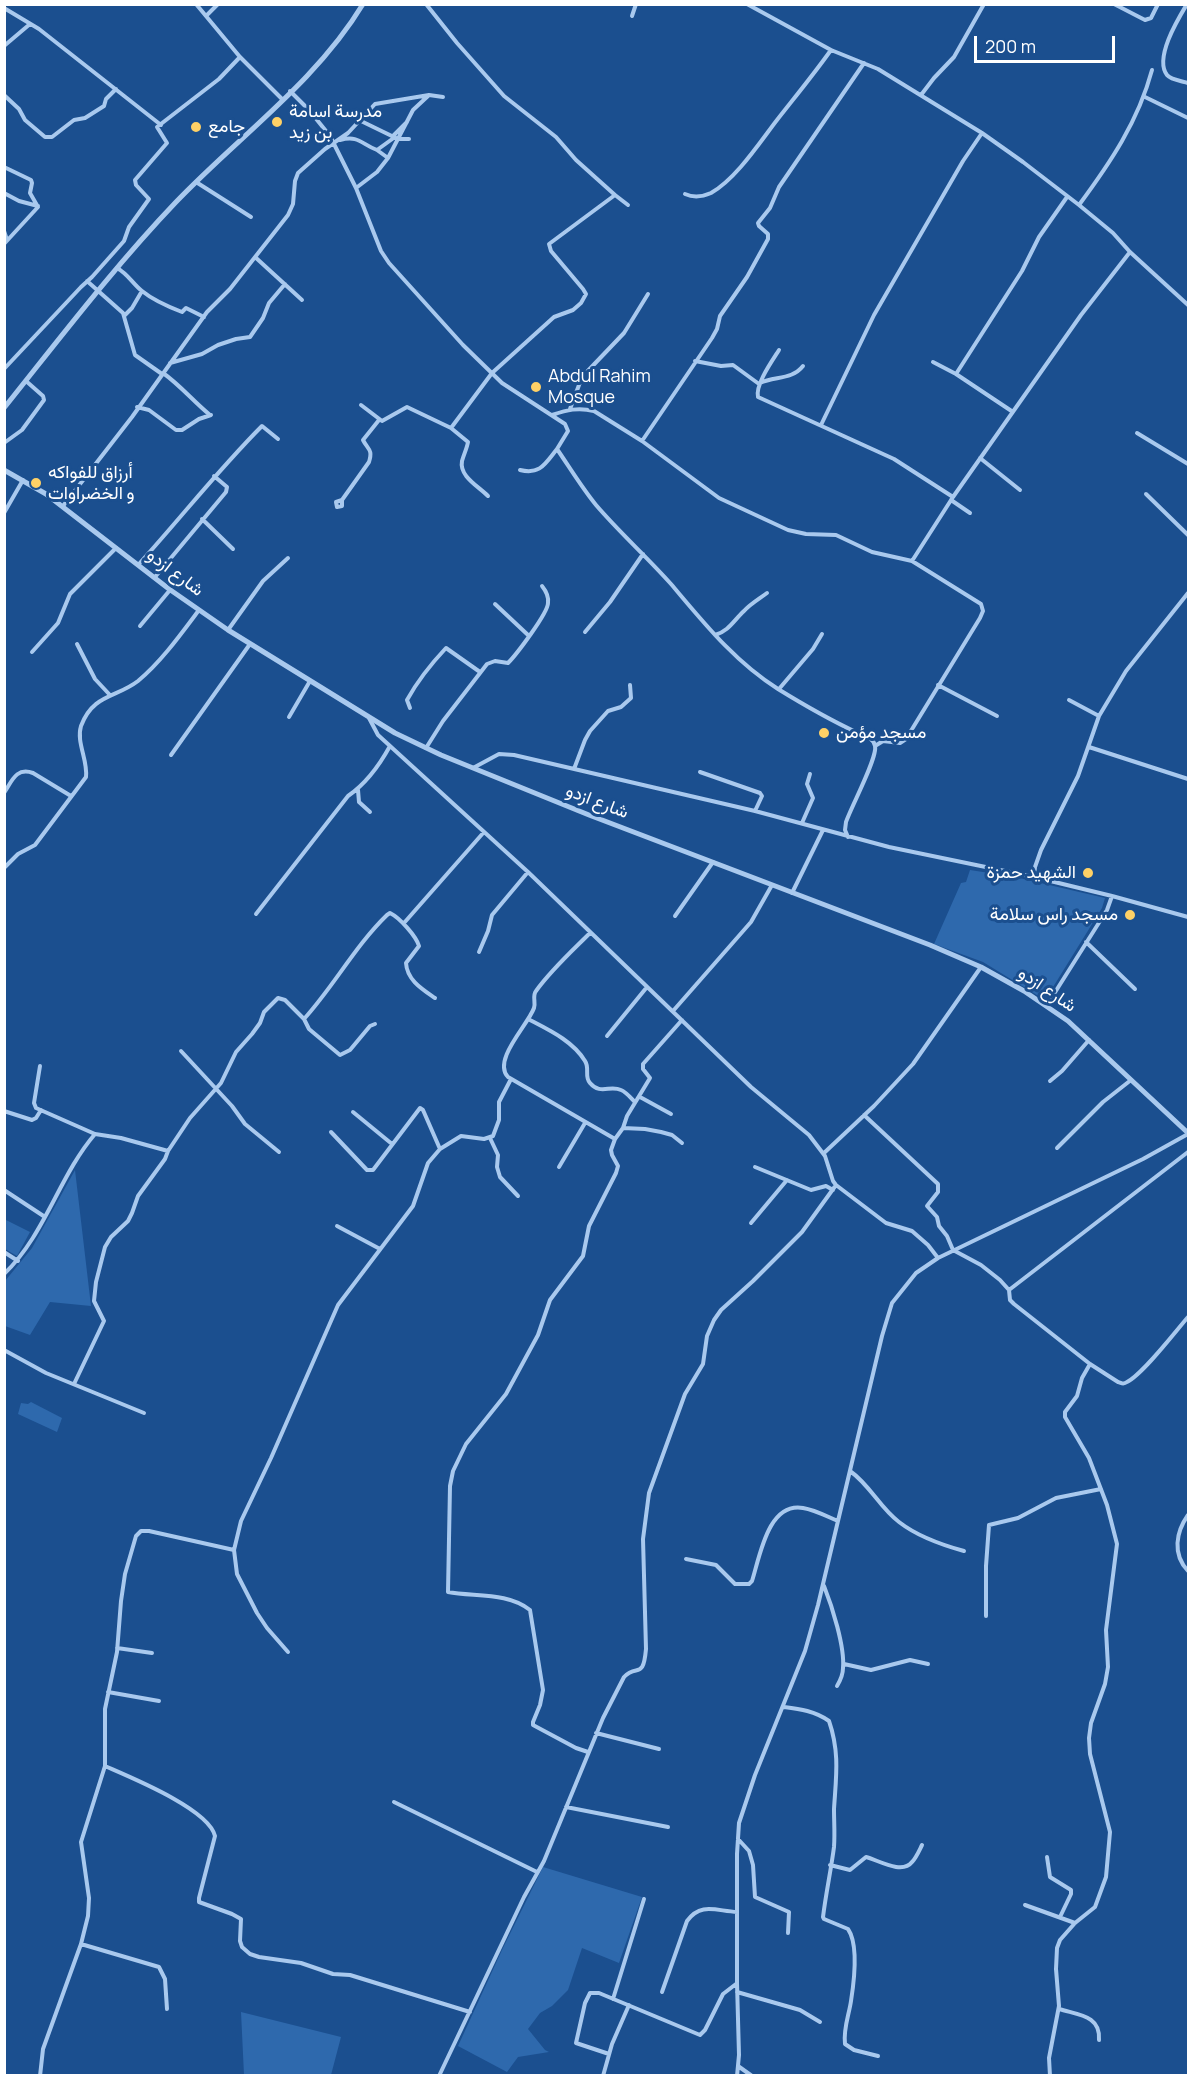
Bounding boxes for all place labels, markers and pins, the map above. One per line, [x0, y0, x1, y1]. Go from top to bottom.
place label: مدرسة اسامة بن زيد [289, 101, 382, 144]
marker: مدرسة اسامة بن زيد [270, 115, 284, 129]
place label: جامع [208, 116, 245, 138]
marker: جامع [189, 120, 203, 134]
place label: Abdul Rahim Mosque [548, 366, 651, 409]
marker: Abdul Rahim Mosque [529, 380, 543, 394]
place label: أرزاق للفواكه و الخضراوات [48, 462, 135, 504]
marker: أرزاق للفواكه و الخضراوات [29, 476, 43, 490]
place label: مسجد مؤمن [836, 722, 926, 744]
marker: مسجد مؤمن [817, 726, 831, 740]
place label: الشهيد حمزة [986, 862, 1076, 884]
marker: الشهيد حمزة [1081, 866, 1095, 880]
place label: مسجد راس سلامة [990, 904, 1118, 926]
marker: مسجد راس سلامة [1123, 908, 1137, 922]

